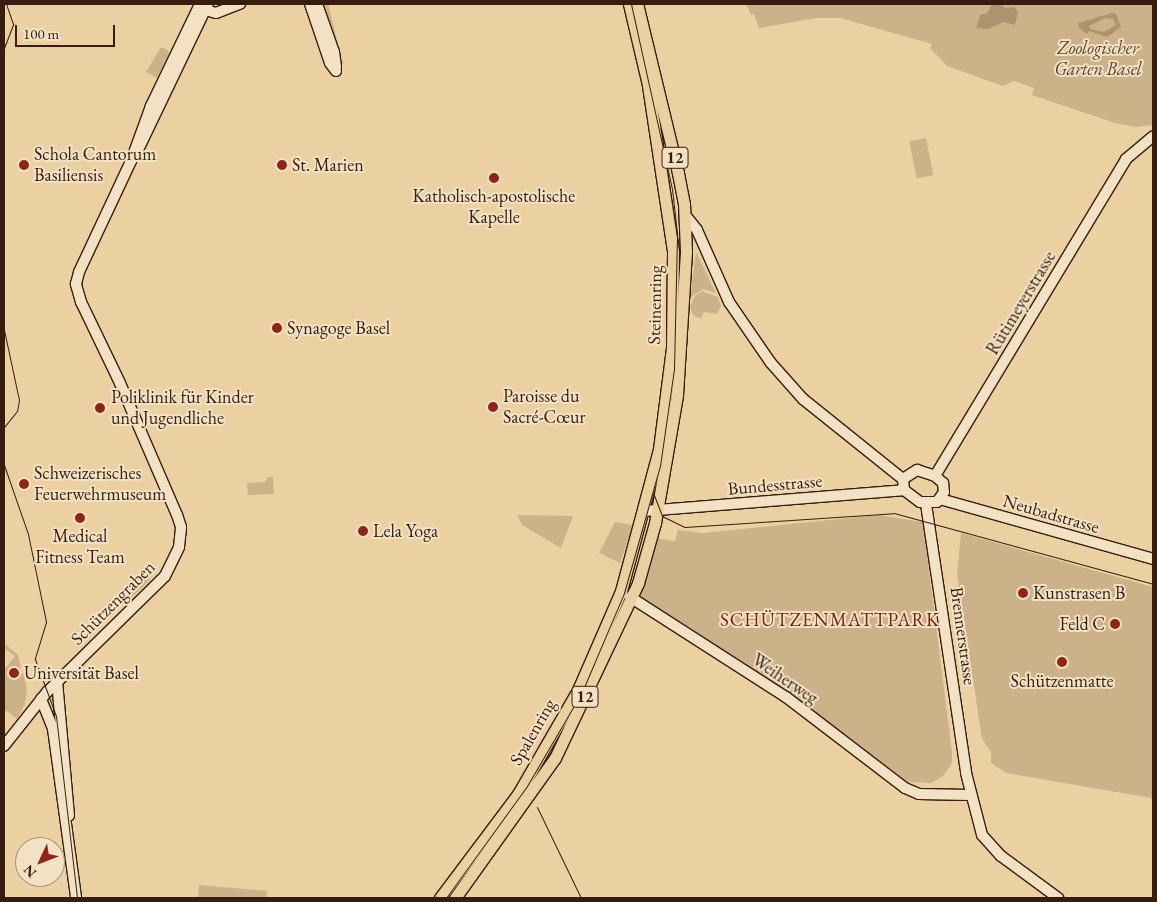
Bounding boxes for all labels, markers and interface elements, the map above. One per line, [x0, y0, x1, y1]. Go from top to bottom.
scale bar [18, 15, 118, 47]
text: 100 m [23, 24, 59, 43]
park label: Zoologischer Garten Basel [1054, 38, 1142, 80]
place label: Schola Cantorum Basiliensis [34, 144, 156, 186]
road number: 12 [661, 144, 689, 172]
place label: St. Marien [292, 154, 364, 176]
marker: Schola Cantorum Basiliensis [18, 159, 30, 171]
marker: St. Marien [276, 159, 288, 171]
marker: Katholisch-apostolische Kapelle [488, 172, 500, 184]
place label: Katholisch-apostolische Kapelle [413, 186, 575, 228]
street label: Rütimeyerstrasse [982, 247, 1060, 359]
street label: Steinenring [644, 265, 666, 345]
place label: Synagoge Basel [287, 317, 390, 339]
marker: Synagoge Basel [271, 322, 283, 334]
place label: Paroisse du Sacré-Cœur [503, 386, 585, 428]
place label: Poliklinik für Kinder und Jugendliche [111, 387, 254, 429]
marker: Poliklinik für Kinder und Jugendliche [93, 401, 107, 415]
marker: Paroisse du Sacré-Cœur [487, 401, 499, 413]
place label: Schweizerisches Feuerwehrmuseum [34, 463, 166, 506]
street label: Bundesstrasse [727, 470, 823, 500]
marker: Schweizerisches Feuerwehrmuseum [18, 478, 30, 490]
street label: Neubadstrasse [1000, 490, 1102, 538]
marker: Medical Fitness Team [74, 512, 86, 524]
place label: Lela Yoga [373, 520, 438, 542]
marker: Lela Yoga [357, 525, 369, 537]
place label: Medical Fitness Team [35, 526, 125, 568]
street label: Schützengraben [66, 556, 160, 650]
place label: Kunstrasen B [1033, 582, 1125, 604]
street label: Brennerstrasse [945, 586, 981, 686]
marker: Kunstrasen B [1017, 587, 1029, 599]
district label: SCHÜTZENMATTPARK [718, 609, 942, 631]
place label: Feld C [1059, 613, 1105, 635]
marker: Feld C [1109, 618, 1121, 630]
street label: Weiherweg [748, 649, 822, 709]
marker: Schützenmatte [1056, 656, 1068, 668]
place label: Universität Basel [24, 662, 139, 684]
marker: Universität Basel [8, 667, 20, 679]
place label: Schützenmatte [1011, 670, 1113, 692]
road number: 12 [571, 684, 599, 710]
street label: Spalenring [505, 695, 561, 769]
north arrow [15, 837, 65, 887]
text: N [19, 861, 40, 882]

